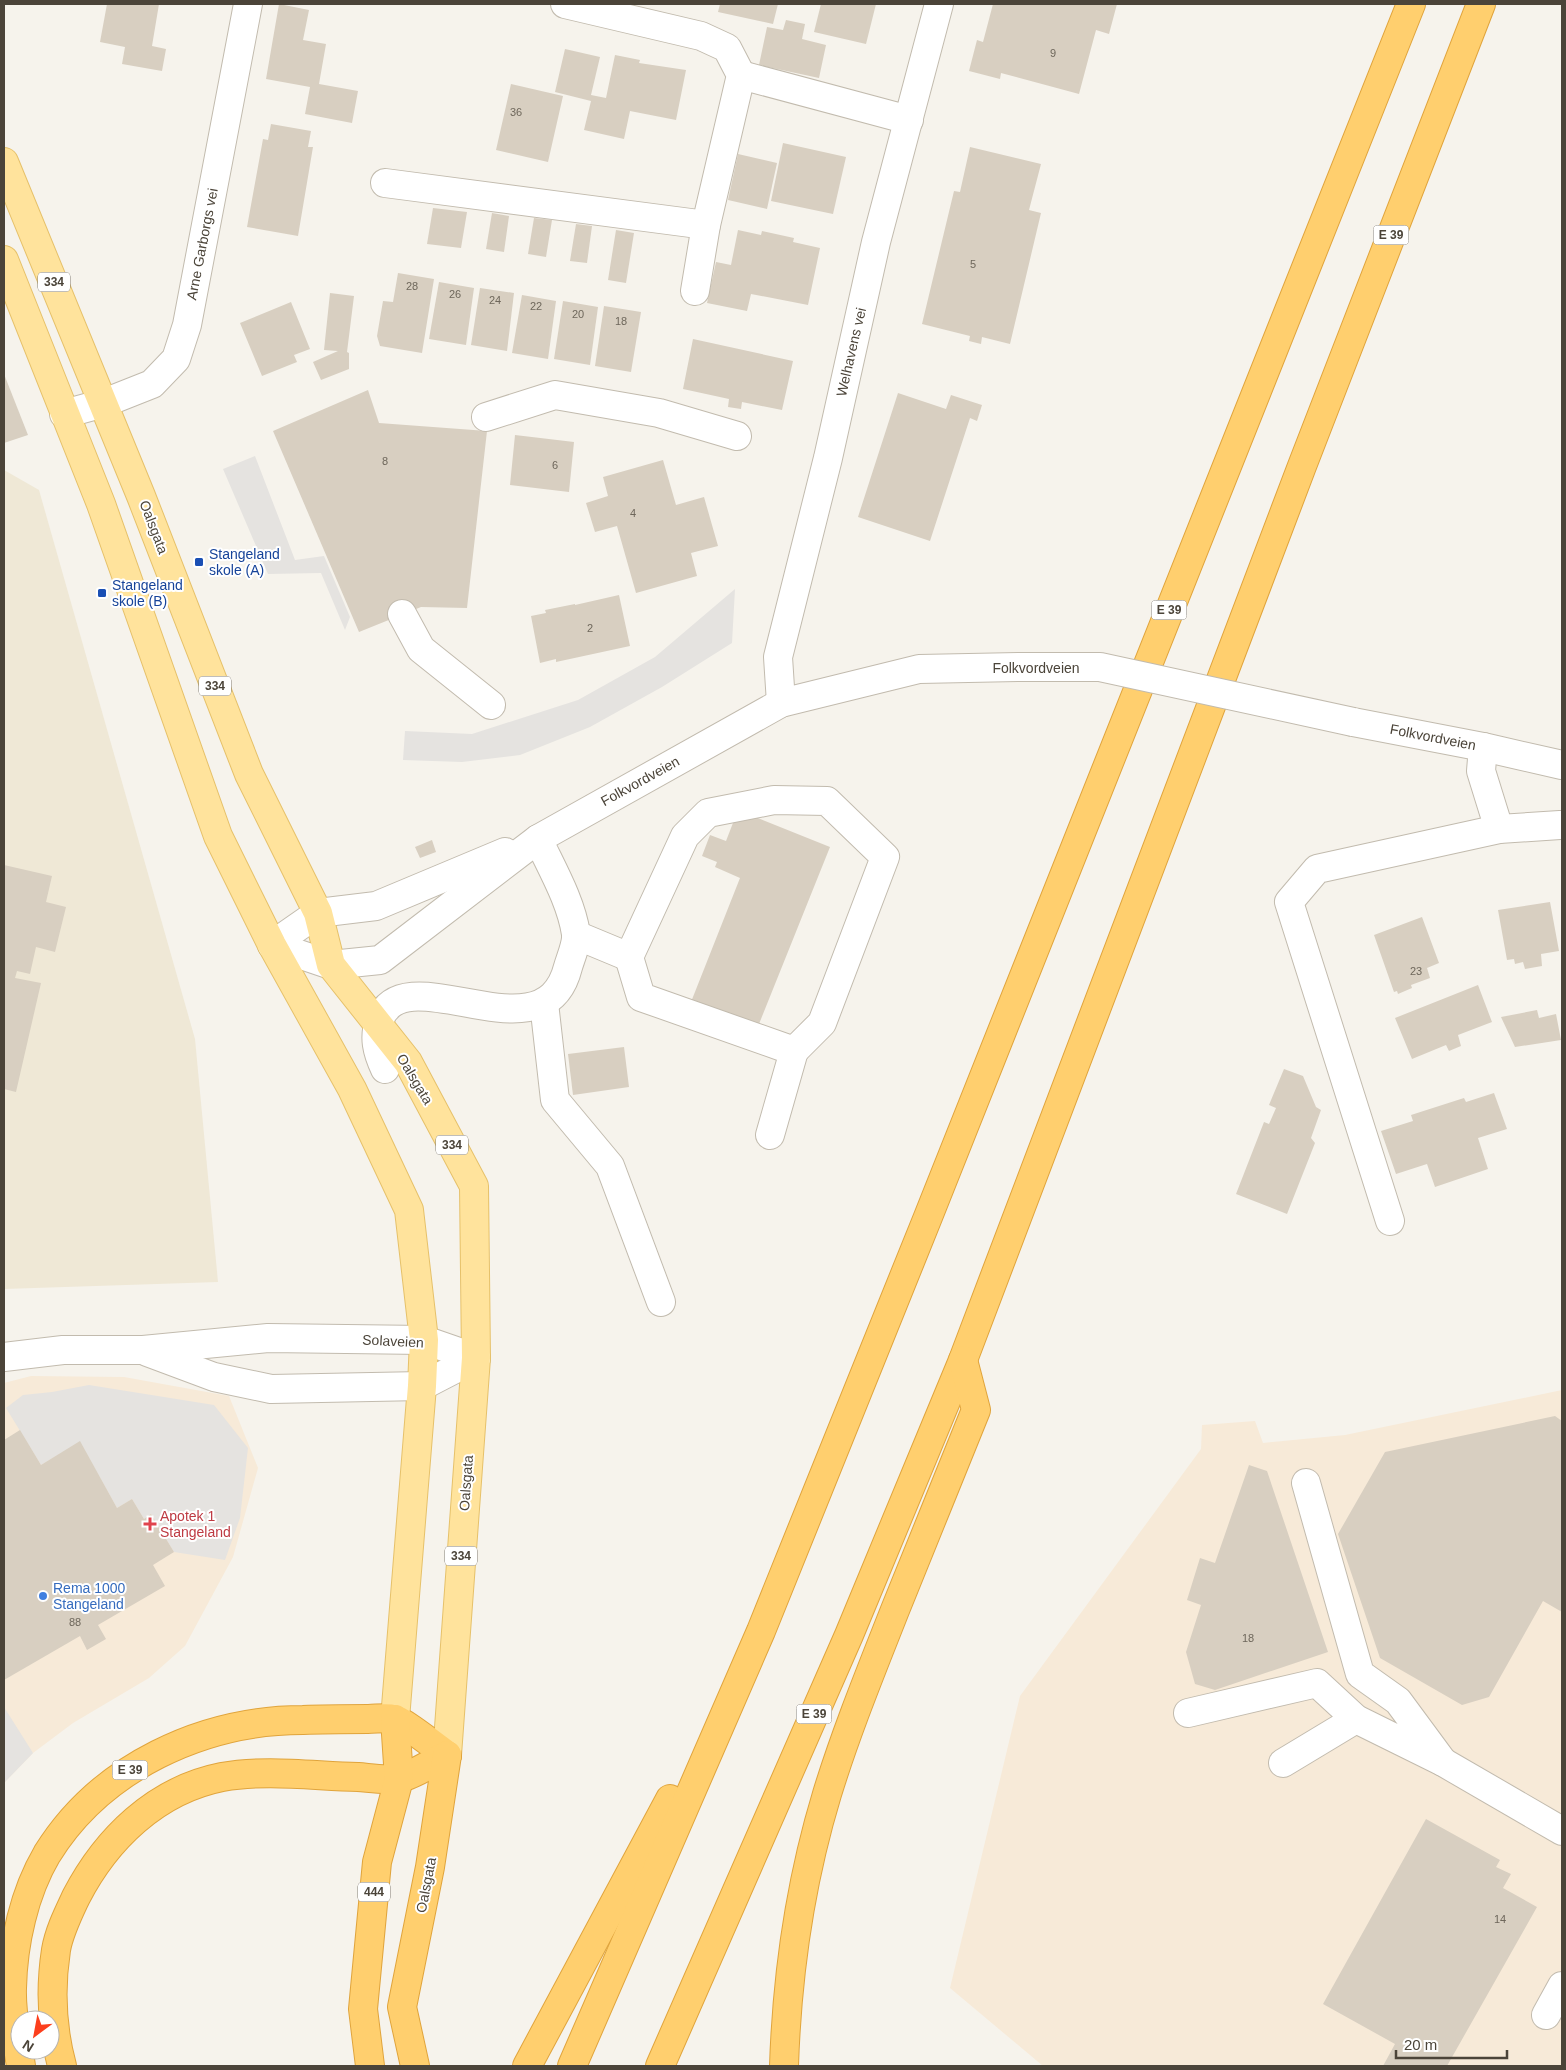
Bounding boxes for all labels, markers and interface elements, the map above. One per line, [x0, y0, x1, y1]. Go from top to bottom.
house number: 9 [1050, 47, 1056, 59]
house number: 36 [510, 106, 522, 118]
street label: Arne Garborgs vei [183, 187, 221, 301]
road number: E 39 [1374, 226, 1408, 244]
house number: 5 [970, 258, 976, 270]
road number: 334 [38, 272, 70, 292]
house number: 28 [406, 280, 418, 292]
house number: 26 [449, 288, 461, 300]
house number: 24 [489, 294, 501, 306]
house number: 22 [530, 300, 542, 312]
street label: Welhavens vei [833, 306, 869, 398]
house number: 20 [572, 308, 584, 320]
house number: 18 [615, 315, 627, 327]
house number: 8 [382, 455, 388, 467]
house number: 6 [552, 459, 558, 471]
street label: Oalsgata [136, 498, 172, 556]
house number: 4 [630, 507, 636, 519]
place label: Stangeland skole (A) [209, 546, 280, 578]
marker: Stangeland skole (A) [193, 556, 205, 568]
place label: Stangeland skole (B) [112, 577, 183, 609]
marker: Stangeland skole (B) [96, 587, 108, 599]
road number: E 39 [1152, 600, 1186, 620]
house number: 2 [587, 622, 593, 634]
street label: Folkvordveien [992, 660, 1080, 676]
road number: 334 [199, 676, 231, 696]
street label: Folkvordveien [1389, 721, 1477, 753]
street label: Folkvordveien [598, 753, 682, 809]
house number: 23 [1410, 965, 1422, 977]
street label: Oalsgata [394, 1051, 436, 1107]
road number: 334 [436, 1136, 468, 1154]
street label: Solaveien [362, 1331, 424, 1351]
street label: Oalsgata [456, 1454, 476, 1512]
place label: Apotek 1 Stangeland [160, 1508, 231, 1540]
marker: Apotek 1 Stangeland [144, 1518, 156, 1530]
road number: 334 [445, 1546, 477, 1565]
place label: Rema 1000 Stangeland [53, 1580, 126, 1612]
marker: Rema 1000 Stangeland [37, 1590, 49, 1602]
house number: 88 [69, 1616, 81, 1628]
house number: 18 [1242, 1632, 1254, 1644]
road number: E 39 [796, 1705, 832, 1724]
road number: E 39 [112, 1760, 148, 1780]
street label: Oalsgata [413, 1856, 439, 1914]
road number: 444 [358, 1882, 390, 1901]
house number: 14 [1494, 1913, 1506, 1925]
north arrow [10, 2010, 60, 2060]
scale bar [1396, 2028, 1507, 2060]
text: 20 m [1404, 2036, 1437, 2053]
text: N [20, 2037, 37, 2055]

